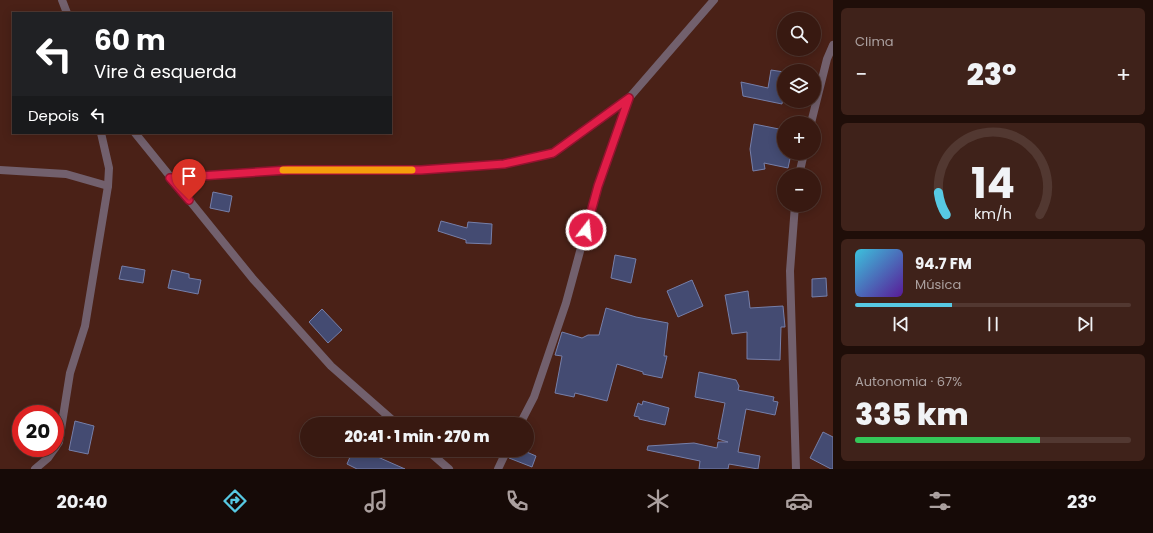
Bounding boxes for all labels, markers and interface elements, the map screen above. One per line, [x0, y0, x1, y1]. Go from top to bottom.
map controls [777, 12, 821, 212]
button: search [777, 12, 821, 56]
text: 60 m [94, 21, 166, 60]
icon: left [28, 28, 80, 80]
text: Clima [855, 32, 894, 51]
text: 23° [967, 53, 1016, 96]
text: Vire à esquerda [94, 59, 237, 84]
text: − [855, 59, 867, 90]
text: + [1116, 59, 1131, 90]
button: layers [777, 64, 821, 108]
icon: left [87, 104, 109, 126]
text: Depois [28, 105, 79, 126]
button: + [777, 116, 821, 160]
text: 14 [971, 154, 1015, 213]
pin [172, 159, 206, 200]
icon: arrive [178, 165, 200, 187]
button: − [777, 168, 821, 212]
text: km/h [974, 203, 1012, 223]
position arrow [565, 209, 607, 251]
text: 94.7 FM [915, 253, 972, 274]
text: Música [915, 275, 961, 294]
icon: previous [890, 313, 912, 335]
icon: pause [982, 313, 1004, 335]
icon: next [1074, 313, 1096, 335]
text: Autonomia · 67% [855, 372, 962, 391]
text: 335 km [855, 393, 968, 436]
speed limit sign: 20 [12, 405, 64, 457]
text: 20:41 · 1 min · 270 m [345, 426, 489, 447]
icon: directions [221, 487, 249, 515]
icon: music [362, 487, 390, 515]
icon: phone [503, 487, 531, 515]
icon: climate [644, 487, 672, 515]
icon: car [785, 487, 813, 515]
icon: filters [926, 487, 954, 515]
text: 20:40 [57, 489, 108, 514]
text: 23° [1067, 489, 1096, 514]

